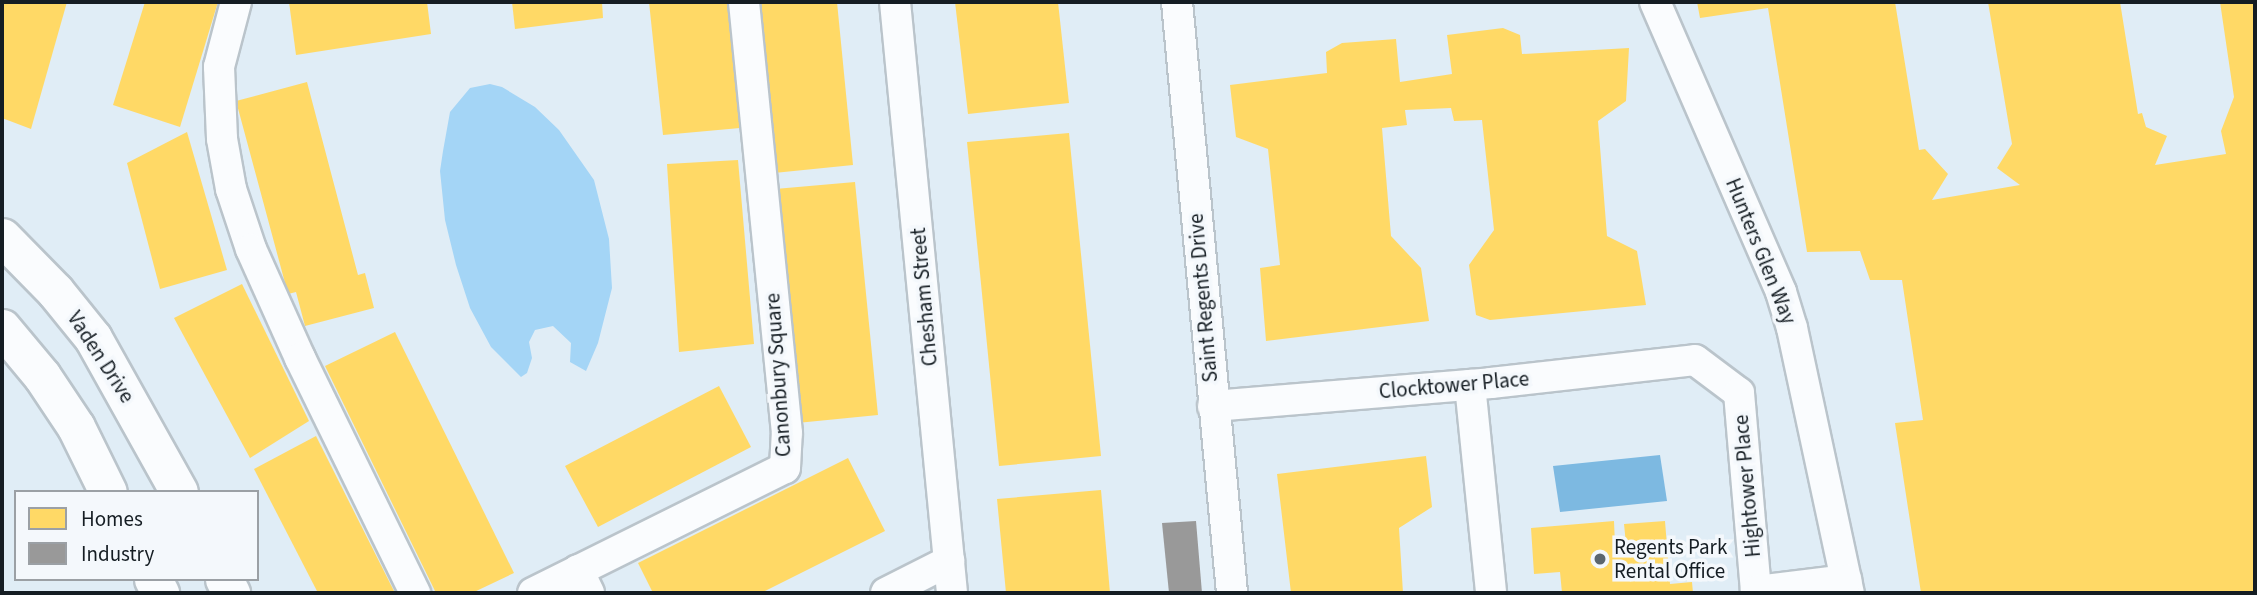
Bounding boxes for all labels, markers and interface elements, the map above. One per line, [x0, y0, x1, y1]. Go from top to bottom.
street label: Hunters Glen Way [1720, 174, 1802, 328]
street label: Saint Regents Drive [1183, 213, 1223, 383]
street label: Chesham Street [905, 227, 943, 367]
street label: Canonbury Square [760, 292, 796, 458]
street label: Vaden Drive [62, 306, 140, 408]
street label: Clocktower Place [1378, 366, 1530, 404]
street label: Hightower Place [1728, 414, 1766, 558]
legend [14, 490, 259, 581]
text: Homes [81, 504, 143, 534]
place label: Regents Park Rental Office [1614, 534, 1727, 584]
text: Industry [81, 539, 154, 569]
marker: Regents Park Rental Office [1592, 551, 1608, 567]

